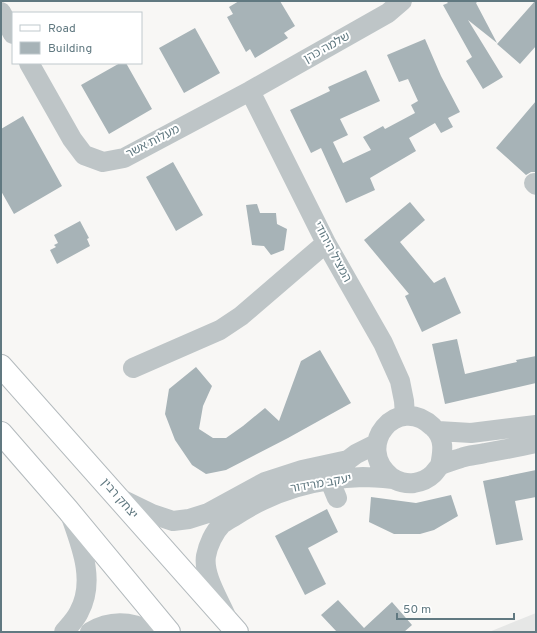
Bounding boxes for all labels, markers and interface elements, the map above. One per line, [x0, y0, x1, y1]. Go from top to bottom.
legend [12, 12, 142, 64]
text: Road [48, 21, 76, 37]
street label: שלמה כהן [301, 29, 353, 67]
text: Building [48, 41, 92, 57]
street label: מעלות אשר [123, 122, 183, 162]
street label: המציל היהודי [309, 219, 355, 285]
street label: יעקב מרידור [289, 471, 353, 497]
street label: יצחק רבין [97, 475, 141, 523]
scale bar [397, 595, 514, 621]
text: 50 m [403, 602, 431, 618]

